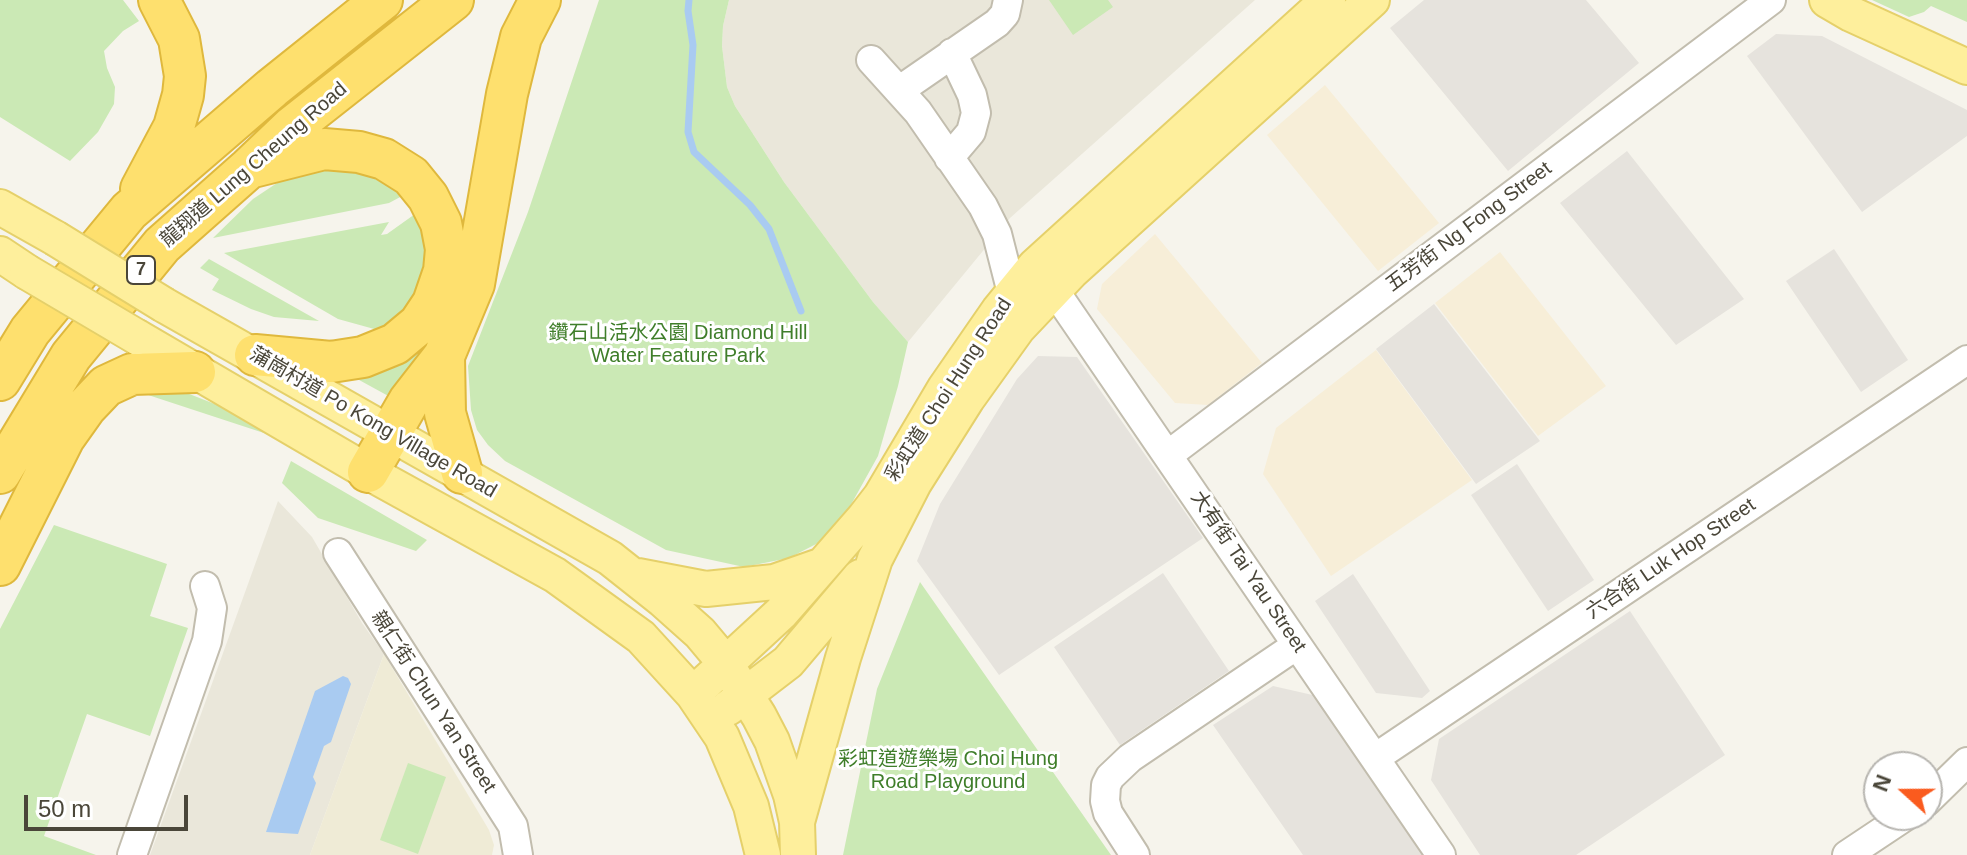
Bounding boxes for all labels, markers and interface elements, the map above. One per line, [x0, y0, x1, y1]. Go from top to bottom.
street label: 龍翔道 Lung Cheung Road [156, 78, 352, 252]
street label: 五芳街 Ng Fong Street [1381, 157, 1557, 297]
road number: 7 [127, 256, 155, 284]
street label: 彩虹道 Choi Hung Road [881, 294, 1017, 486]
park label: 鑽石山活水公園 Diamond Hill Water Feature Park [549, 321, 807, 368]
street label: 蒲崗村道 Po Kong Village Road [245, 342, 501, 504]
street label: 大有街 Tai Yau Street [1185, 487, 1311, 657]
street label: 六合街 Luk Hop Street [1582, 493, 1760, 625]
street label: 親仁街 Chun Yan Street [365, 607, 501, 797]
park label: 彩虹道遊樂場 Choi Hung Road Playground [838, 747, 1058, 794]
north arrow [1863, 751, 1943, 831]
text: N [1867, 771, 1897, 795]
scale bar [28, 779, 192, 829]
text: 50 m [38, 795, 91, 822]

